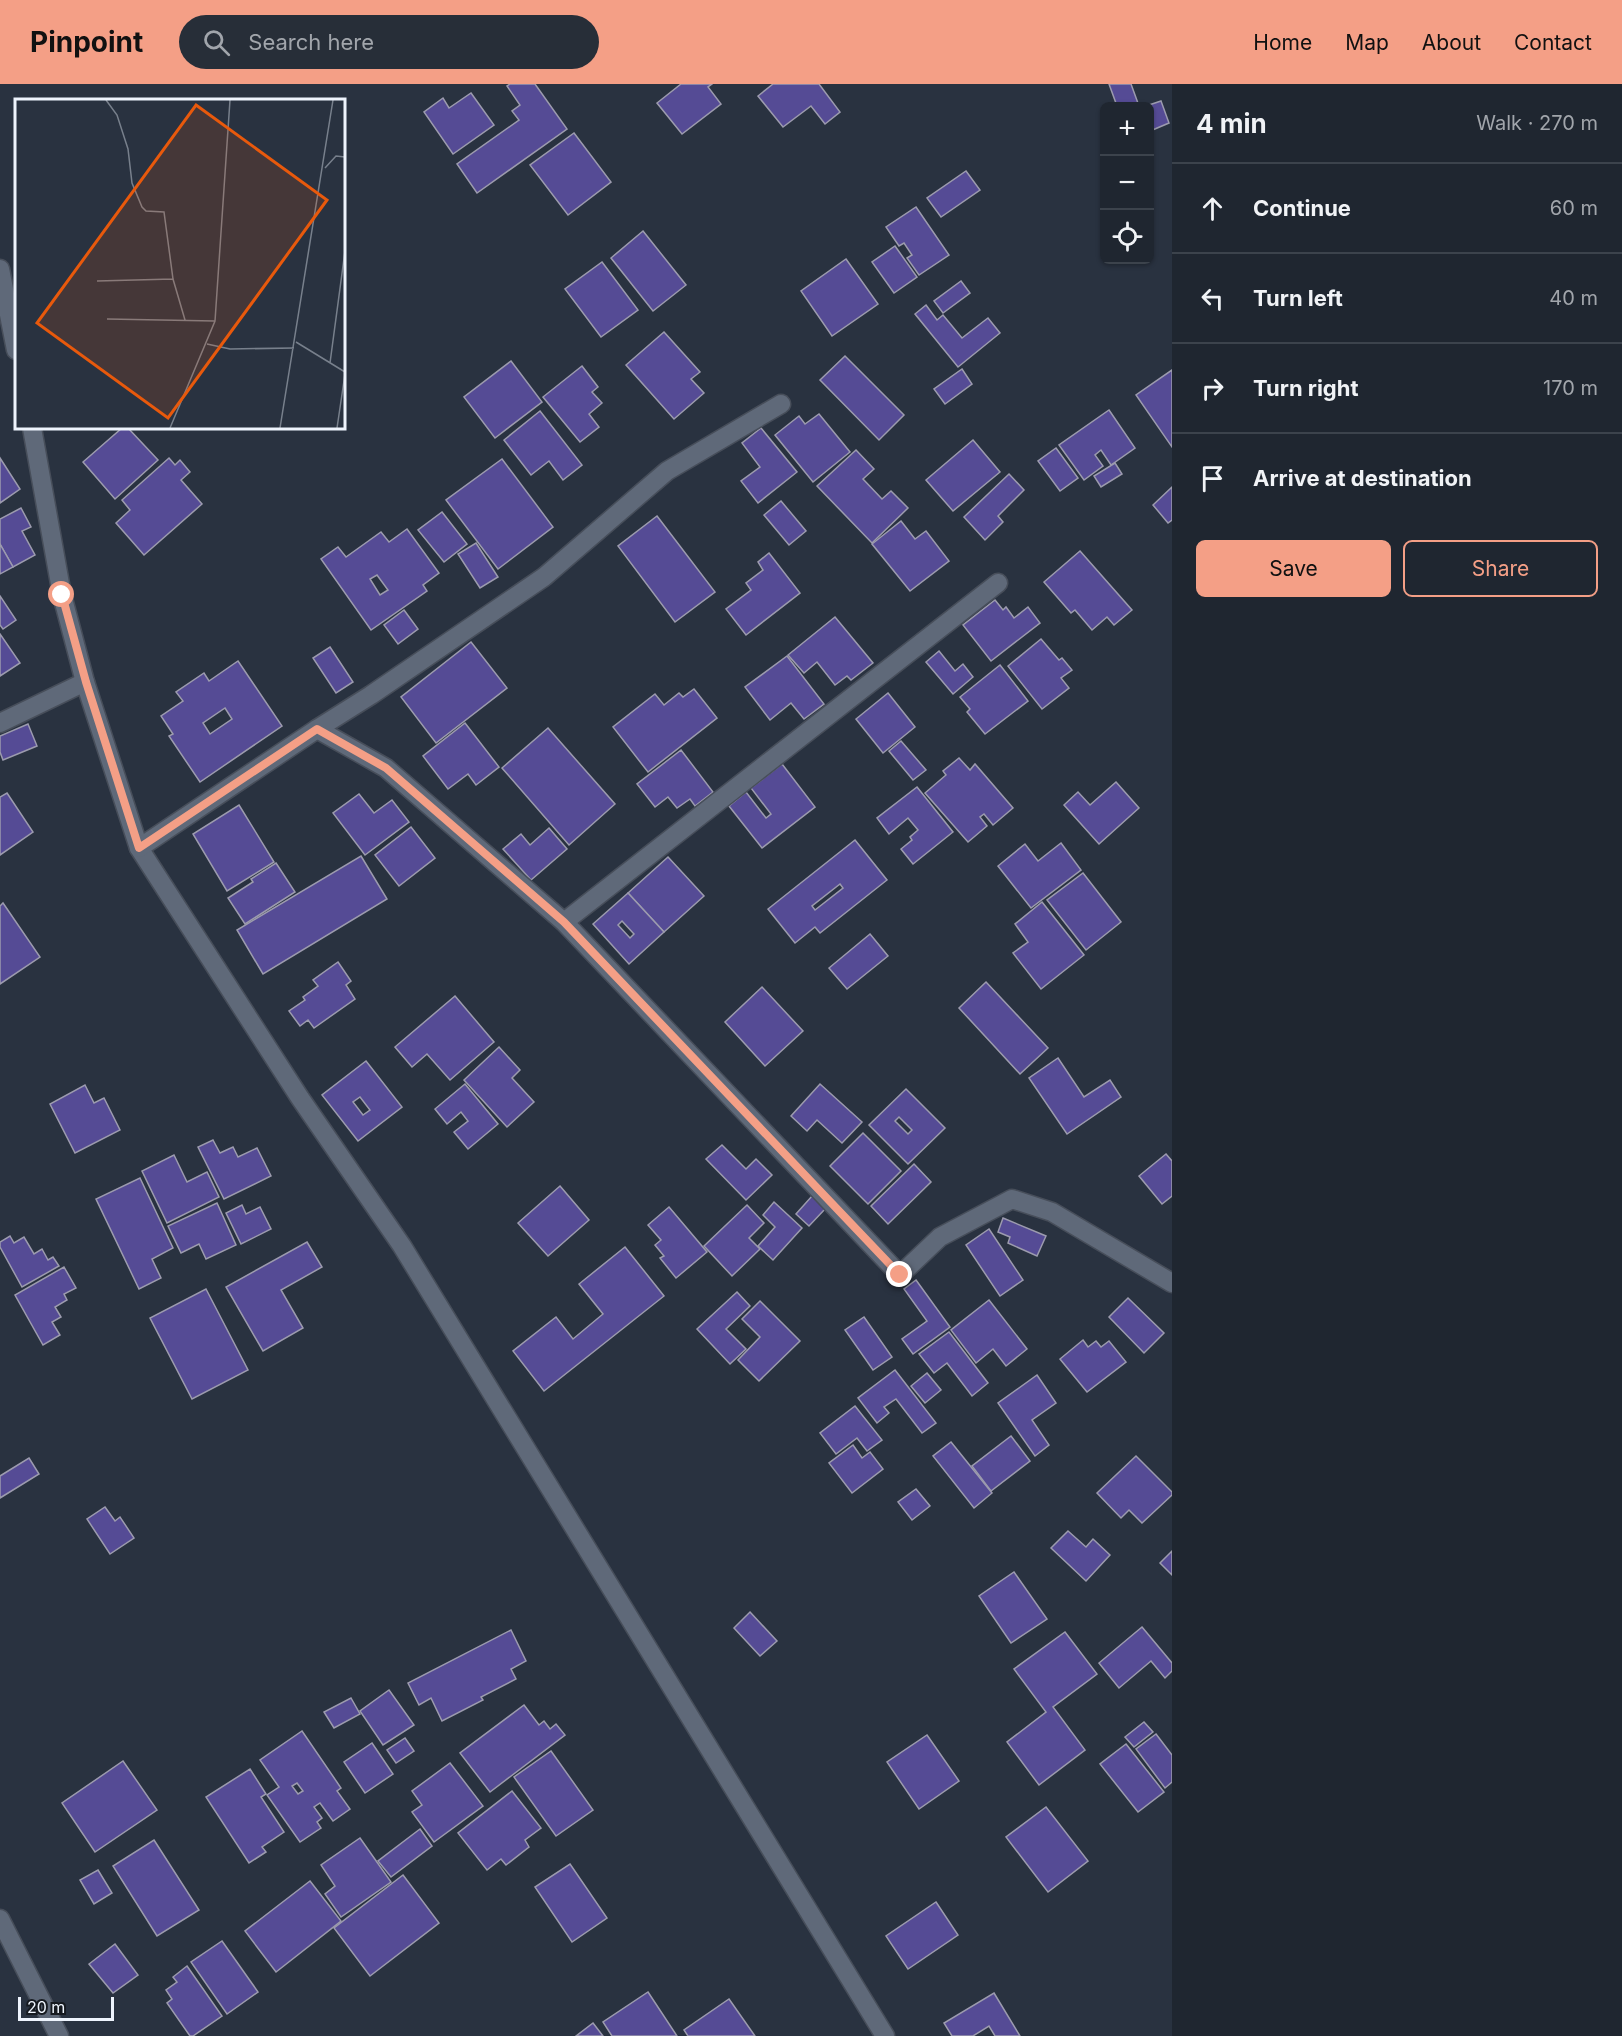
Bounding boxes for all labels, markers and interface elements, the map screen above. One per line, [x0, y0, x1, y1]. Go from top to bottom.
search box [179, 15, 599, 69]
text: Pinpoint [30, 25, 143, 59]
icon: search [200, 26, 233, 59]
text: Search here [248, 29, 374, 55]
text: Home [1253, 30, 1312, 55]
text: Map [1345, 30, 1389, 55]
text: About [1422, 30, 1481, 55]
text: Contact [1514, 30, 1592, 55]
inset map [15, 99, 345, 429]
map controls [1100, 102, 1154, 264]
button: + [1100, 102, 1154, 156]
text: 4 min [1196, 108, 1267, 139]
text: Walk · 270 m [1476, 111, 1598, 135]
button: − [1100, 156, 1154, 210]
icon: ahead [1196, 192, 1229, 225]
text: Continue [1253, 195, 1351, 221]
text: 60 m [1550, 196, 1598, 220]
button: locate [1100, 210, 1154, 264]
icon: left [1196, 282, 1229, 315]
text: Turn left [1253, 285, 1343, 311]
text: 40 m [1549, 286, 1598, 310]
icon: right [1196, 372, 1229, 405]
text: Turn right [1253, 375, 1359, 401]
text: 170 m [1543, 376, 1598, 400]
icon: arrive [1196, 462, 1229, 495]
text: Arrive at destination [1253, 465, 1472, 491]
button: Save [1196, 540, 1391, 597]
button: Share [1403, 540, 1598, 597]
route start [48, 581, 74, 607]
route end [886, 1261, 912, 1287]
scale bar [18, 1994, 114, 2022]
text: 20 m [27, 1997, 65, 2017]

